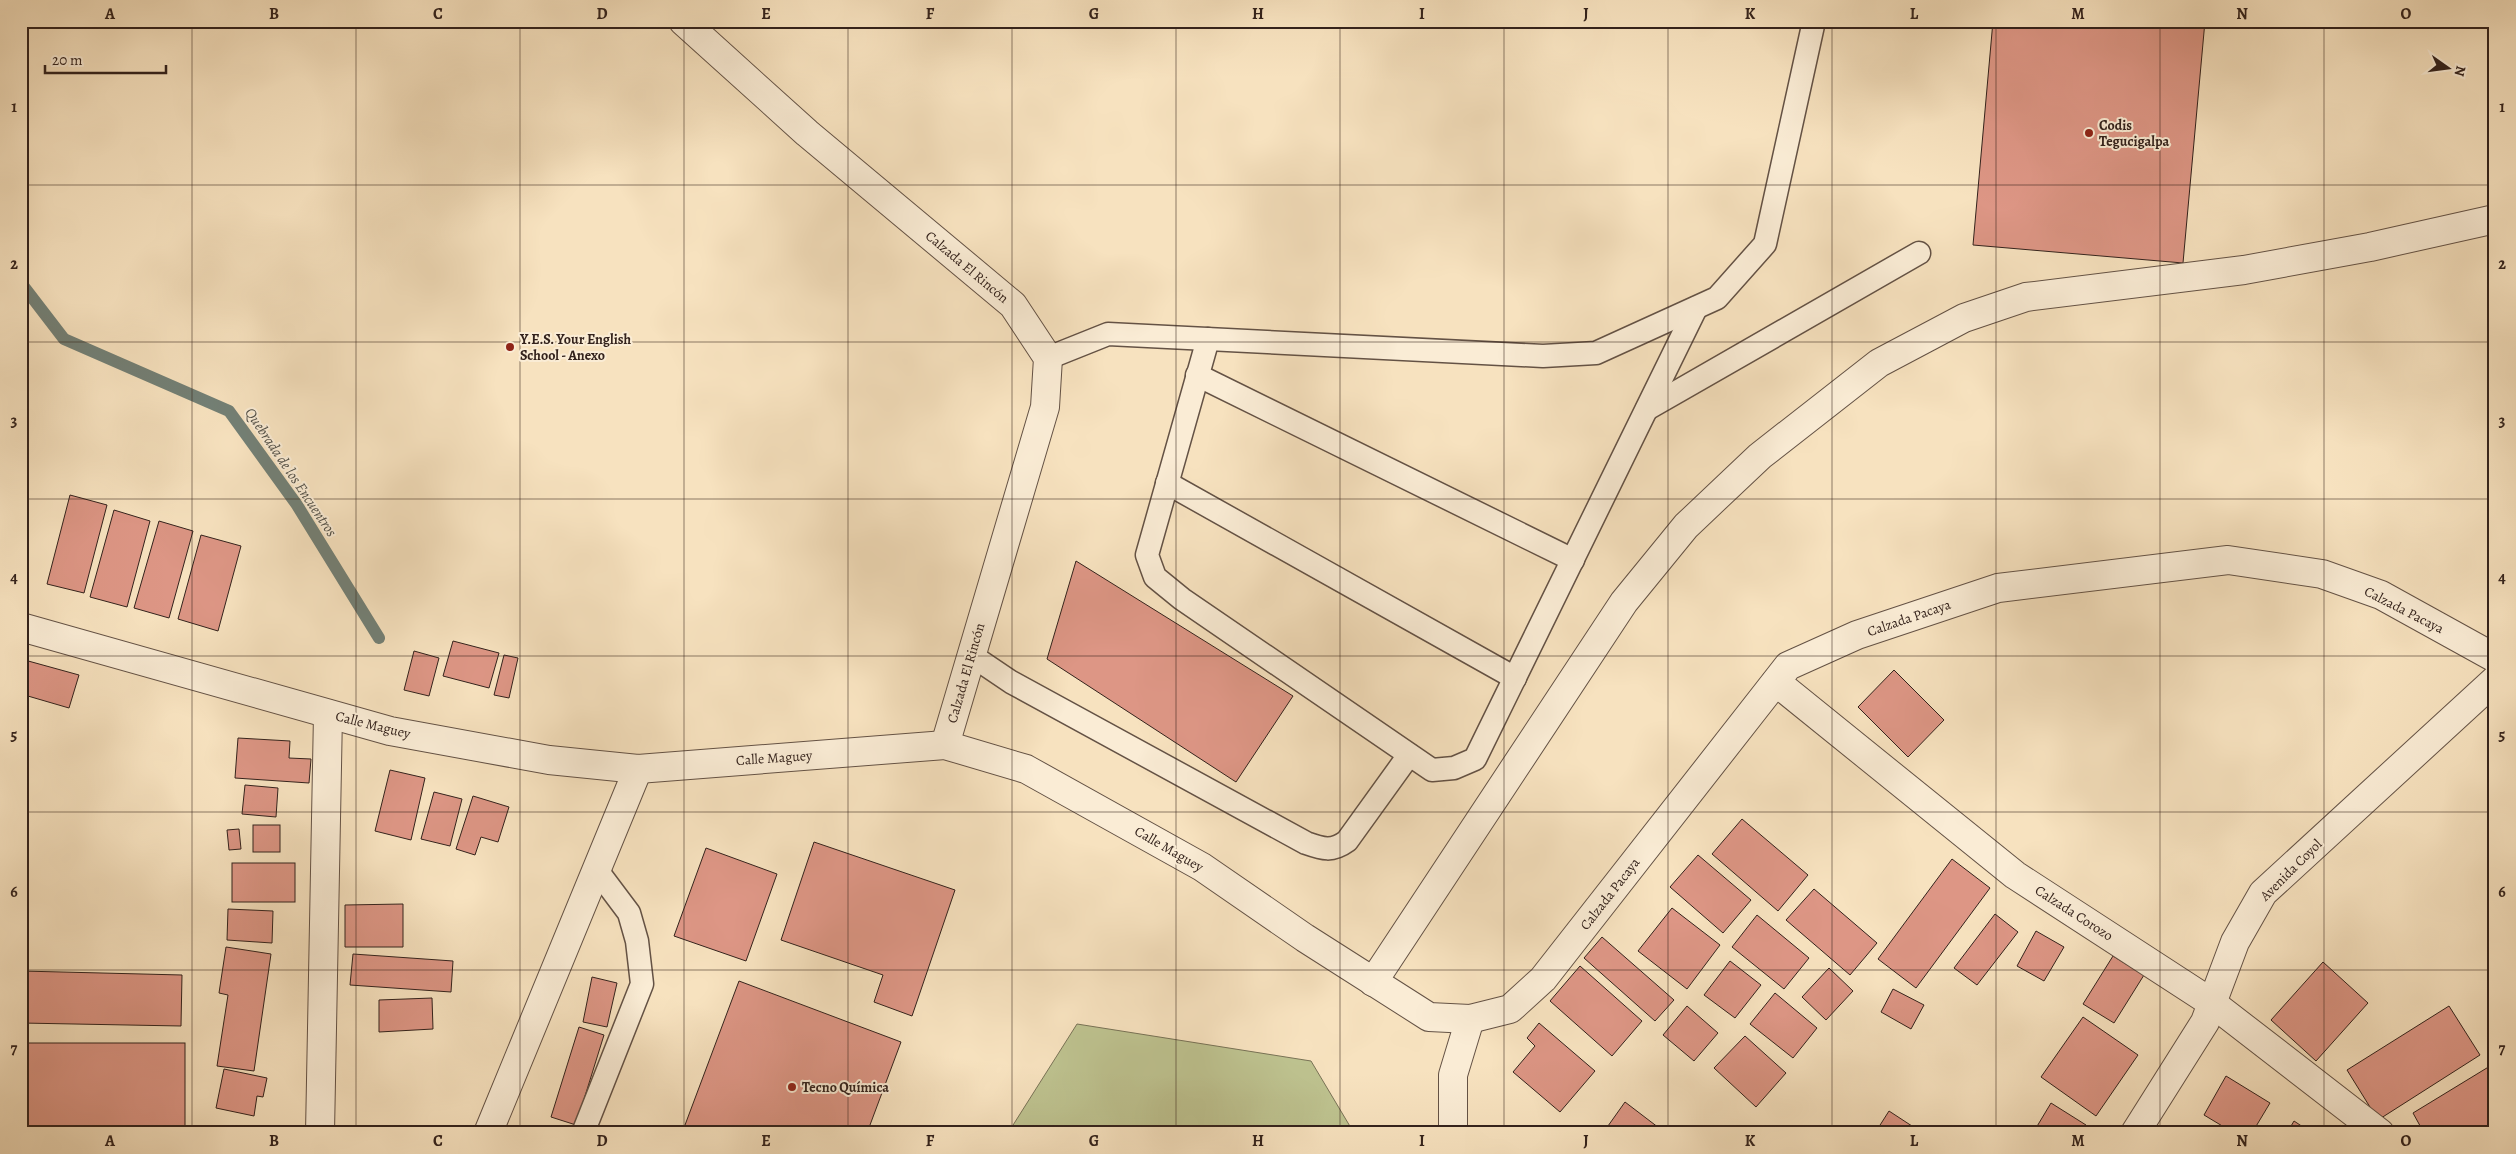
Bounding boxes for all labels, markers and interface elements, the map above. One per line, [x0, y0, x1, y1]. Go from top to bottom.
text: A [104, 3, 116, 25]
text: B [269, 3, 279, 25]
text: C [433, 3, 443, 25]
text: D [596, 3, 608, 25]
text: E [761, 3, 771, 25]
text: F [926, 3, 935, 25]
text: G [1089, 3, 1099, 25]
text: H [1252, 3, 1264, 25]
text: I [1419, 3, 1425, 25]
text: J [1583, 3, 1589, 25]
text: K [1745, 3, 1756, 25]
text: L [1910, 3, 1919, 25]
text: M [2071, 3, 2085, 25]
text: N [2236, 3, 2248, 25]
text: O [2401, 3, 2412, 25]
scale bar [45, 42, 166, 74]
north arrow [2424, 42, 2474, 92]
text: 20 m [52, 50, 83, 70]
text: N [2450, 64, 2471, 78]
text: 1 [11, 96, 17, 118]
text: 1 [2499, 96, 2505, 118]
place label: Codis Tegucigalpa [2099, 116, 2169, 151]
marker: Codis Tegucigalpa [2083, 127, 2095, 139]
street label: Calzada El Rincón [921, 227, 1013, 308]
text: 2 [10, 253, 18, 275]
text: 2 [2498, 253, 2506, 275]
place label: Y.E.S. Your English School - Anexo [519, 330, 631, 365]
marker: Y.E.S. Your English School - Anexo [504, 341, 516, 353]
water label: Quebrada de los Encuentros [240, 404, 342, 540]
text: 3 [11, 410, 18, 432]
text: 3 [2499, 410, 2506, 432]
text: 4 [10, 567, 18, 589]
text: 4 [2498, 567, 2506, 589]
street label: Calzada Pacaya [2361, 582, 2448, 638]
street label: Calzada Pacaya [1865, 595, 1954, 641]
street label: Calzada El Rincón [943, 620, 989, 725]
street label: Calle Maguey [334, 707, 413, 744]
text: 5 [11, 724, 18, 746]
text: 5 [2499, 724, 2506, 746]
street label: Calle Maguey [735, 746, 814, 770]
street label: Calle Maguey [1131, 822, 1208, 877]
street label: Avenida Coyol [2255, 834, 2327, 906]
street label: Calzada Pacaya [1576, 853, 1645, 934]
text: 6 [10, 881, 18, 903]
street label: Calzada Corozo [2031, 881, 2117, 945]
text: 6 [2498, 881, 2506, 903]
text: 7 [11, 1038, 18, 1060]
text: 7 [2499, 1038, 2506, 1060]
place label: Tecno Química [802, 1078, 889, 1097]
marker: Tecno Química [786, 1081, 798, 1093]
text: A [104, 1130, 116, 1152]
text: B [269, 1130, 279, 1152]
text: C [433, 1130, 443, 1152]
text: D [596, 1130, 608, 1152]
text: E [761, 1130, 771, 1152]
text: F [926, 1130, 935, 1152]
text: G [1089, 1130, 1099, 1152]
text: H [1252, 1130, 1264, 1152]
text: I [1419, 1130, 1425, 1152]
text: J [1583, 1130, 1589, 1152]
text: K [1745, 1130, 1756, 1152]
text: L [1910, 1130, 1919, 1152]
text: M [2071, 1130, 2085, 1152]
text: N [2236, 1130, 2248, 1152]
text: O [2401, 1130, 2412, 1152]

